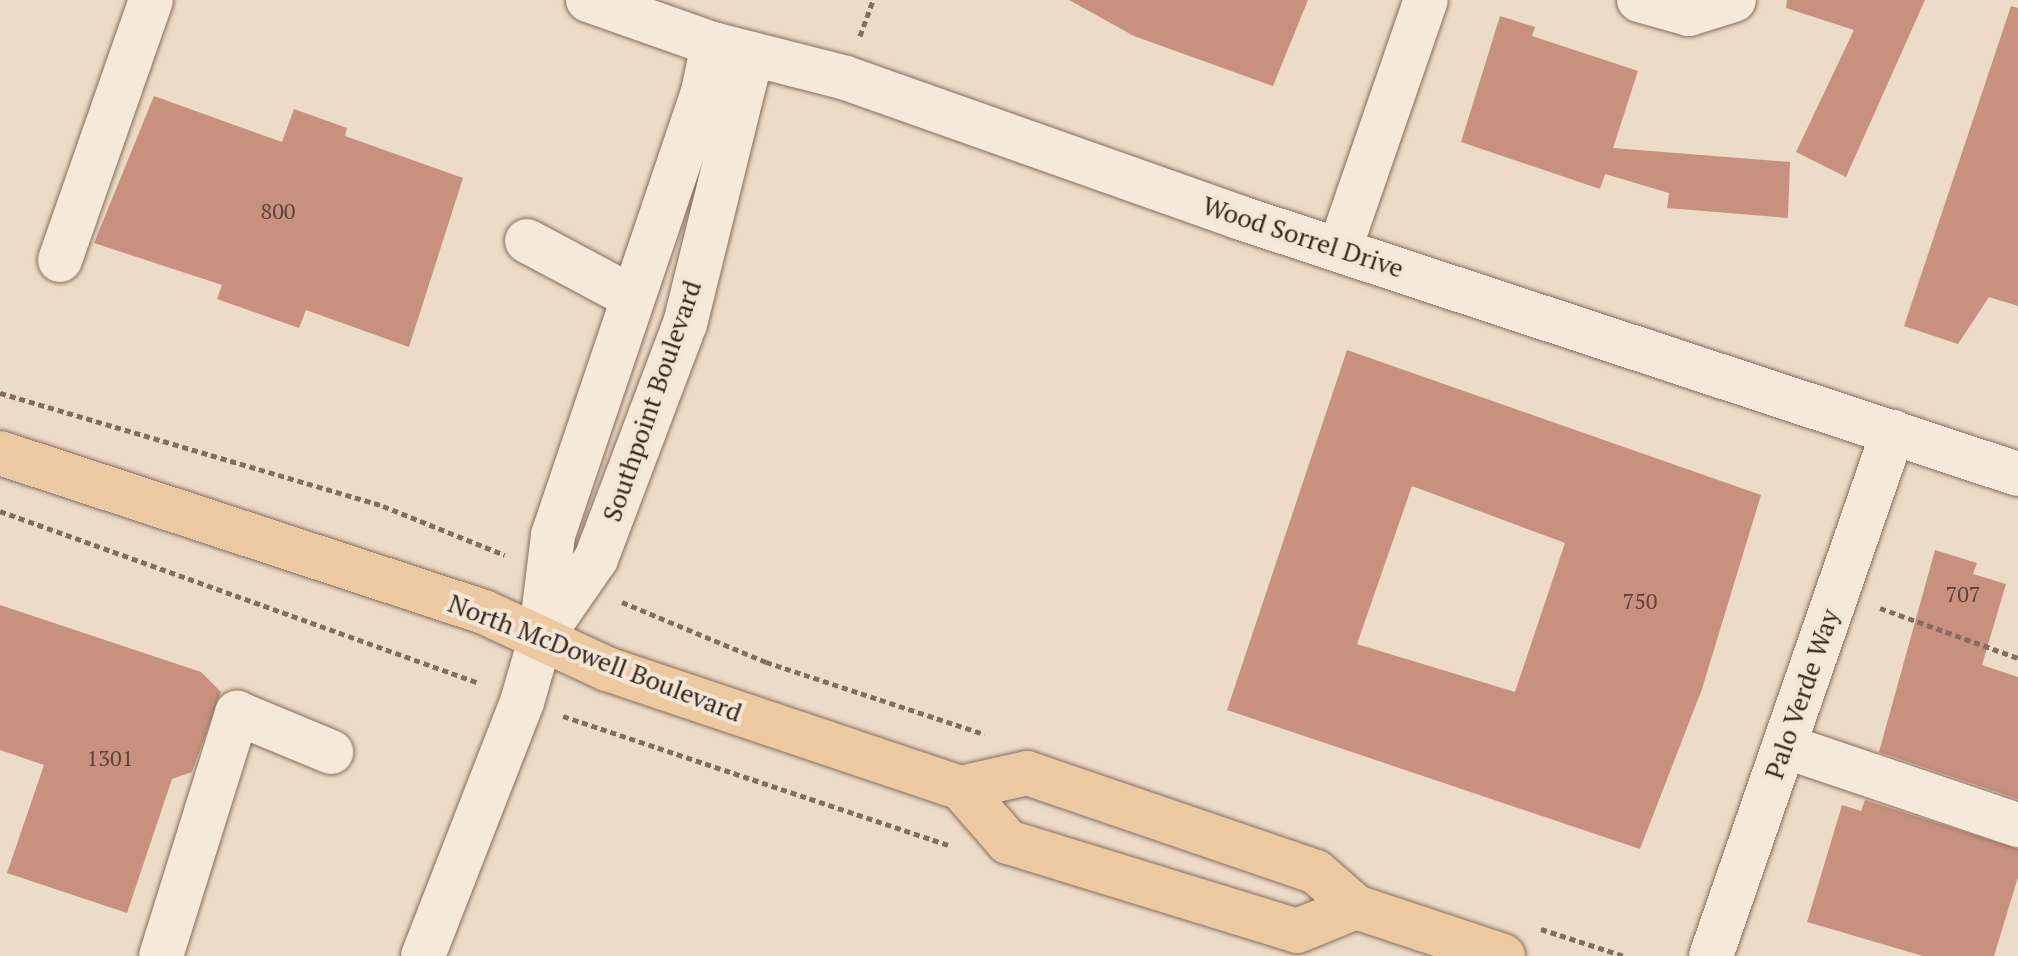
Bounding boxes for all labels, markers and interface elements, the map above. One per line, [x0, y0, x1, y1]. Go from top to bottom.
street label: Wood Sorrel Drive [1199, 190, 1407, 284]
house number: 800 [260, 198, 296, 224]
street label: Southpoint Boulevard [596, 276, 708, 526]
house number: 707 [1945, 581, 1981, 607]
street label: North McDowell Boulevard [444, 588, 746, 728]
house number: 750 [1622, 588, 1658, 614]
street label: Palo Verde Way [1758, 605, 1846, 783]
house number: 1301 [87, 745, 133, 771]

